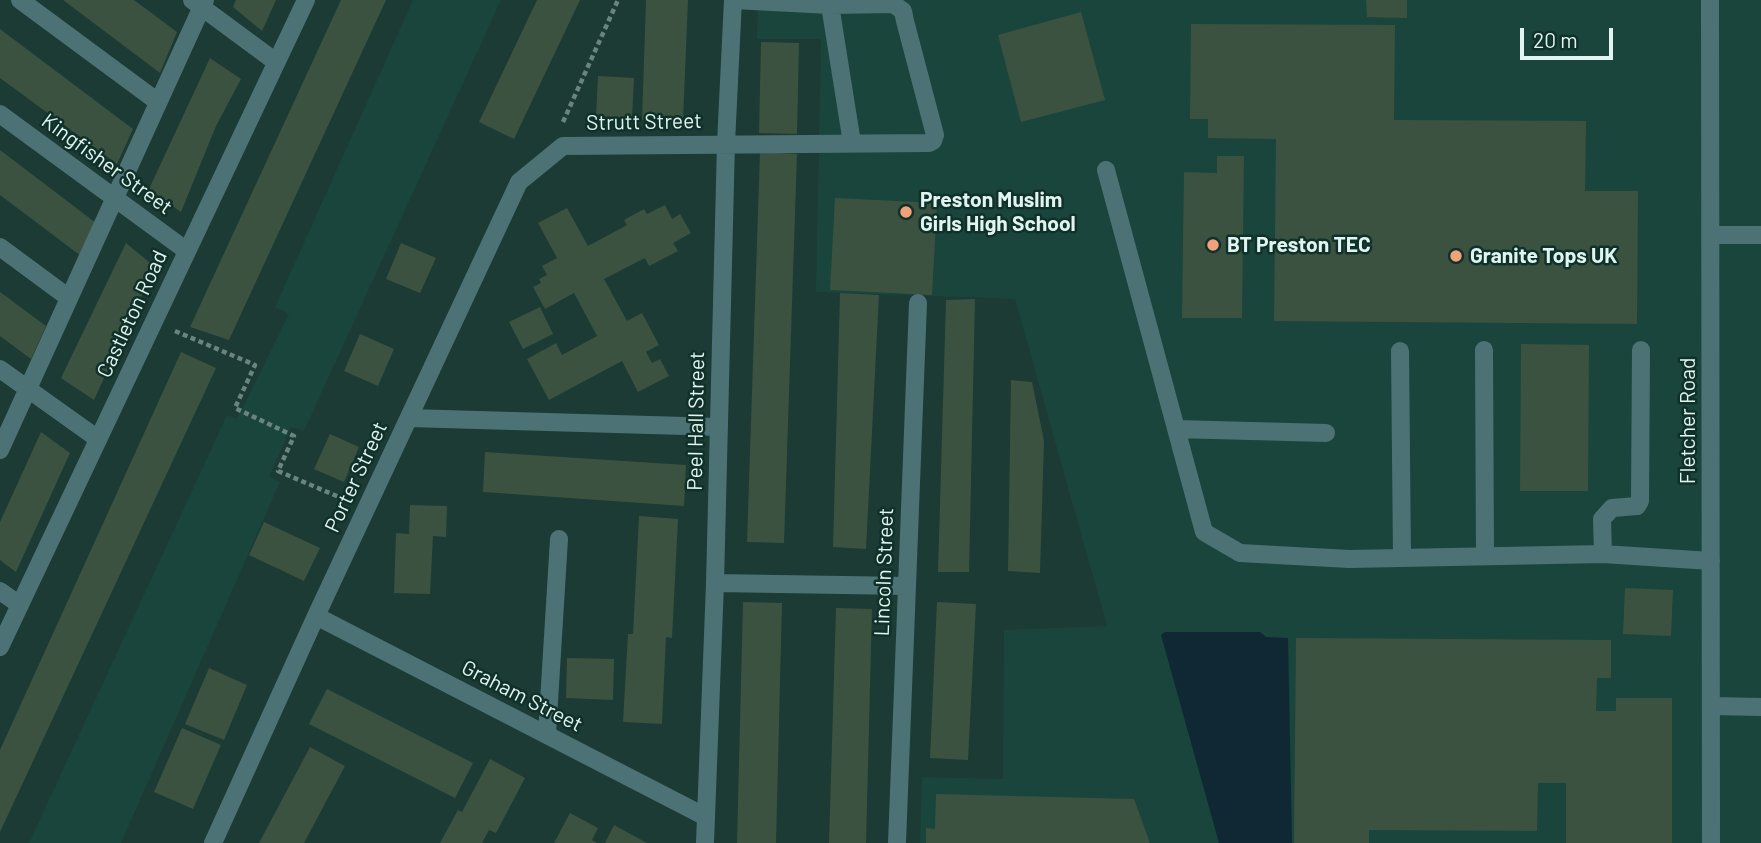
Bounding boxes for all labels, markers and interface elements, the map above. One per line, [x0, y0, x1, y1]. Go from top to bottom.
scale bar [1523, 14, 1616, 58]
text: 20 m [1533, 27, 1578, 52]
street label: Kingfisher Street [37, 108, 177, 220]
street label: Strutt Street [586, 108, 702, 136]
place label: Preston Muslim Girls High School [920, 187, 1076, 237]
marker: Preston Muslim Girls High School [898, 204, 914, 220]
place label: BT Preston TEC [1227, 232, 1371, 258]
marker: BT Preston TEC [1205, 237, 1221, 253]
place label: Granite Tops UK [1470, 243, 1617, 269]
street label: Castleton Road [91, 246, 173, 382]
marker: Granite Tops UK [1448, 248, 1464, 264]
street label: Peel Hall Street [682, 351, 710, 491]
street label: Fletcher Road [1675, 358, 1701, 484]
street label: Porter Street [319, 418, 393, 536]
street label: Lincoln Street [869, 507, 899, 637]
street label: Graham Street [457, 655, 587, 737]

